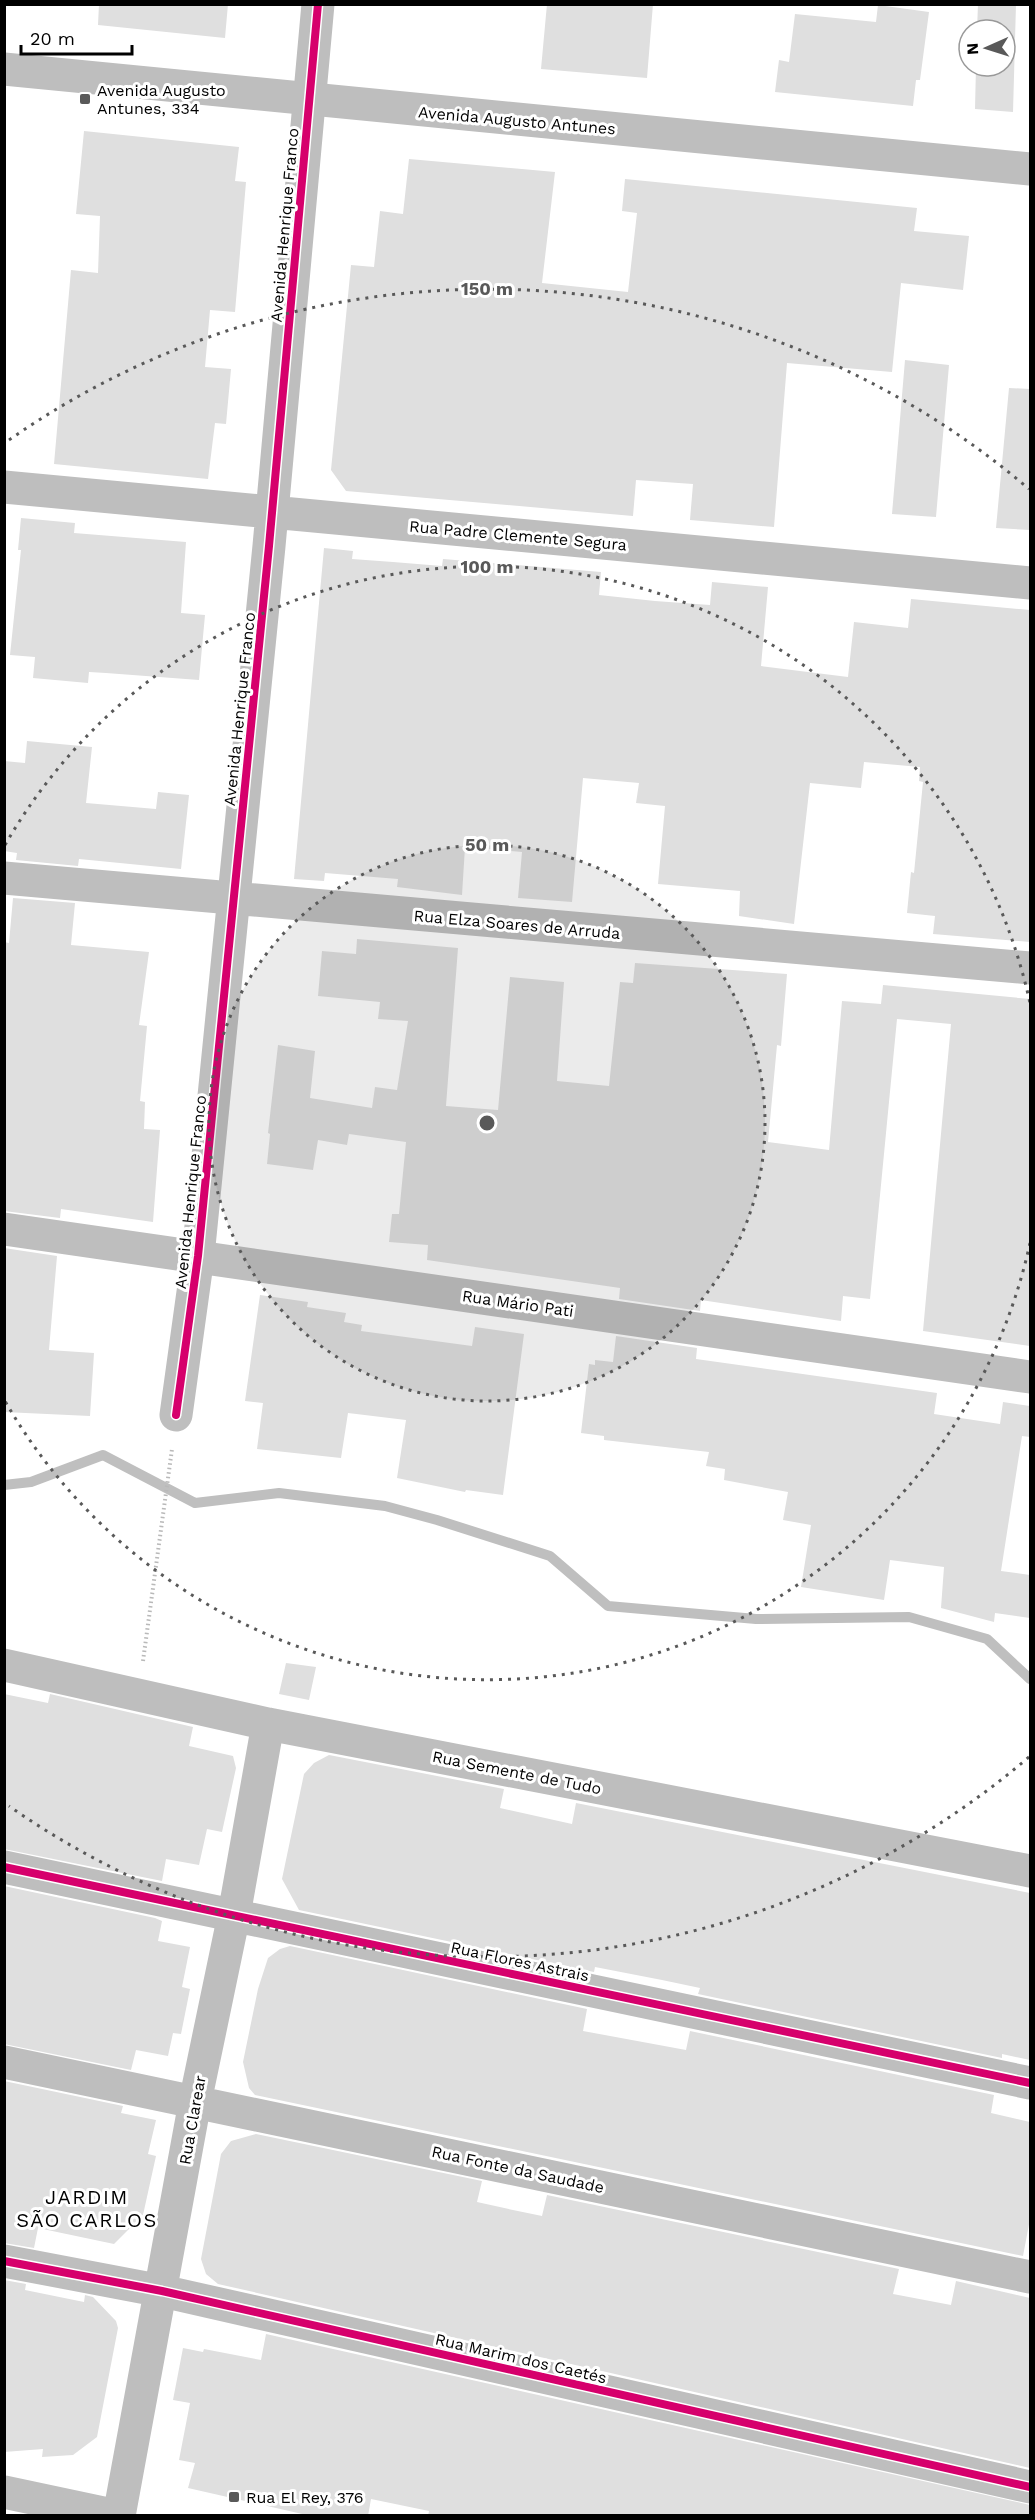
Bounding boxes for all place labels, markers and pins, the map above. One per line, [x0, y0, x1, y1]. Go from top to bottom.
place label: Avenida Augusto Antunes, 334 [97, 81, 226, 118]
marker: Avenida Augusto Antunes, 334 [78, 92, 92, 106]
centre of rings [477, 1113, 497, 1133]
place label: Rua El Rey, 376 [246, 2488, 364, 2507]
marker: Rua El Rey, 376 [227, 2490, 241, 2504]

